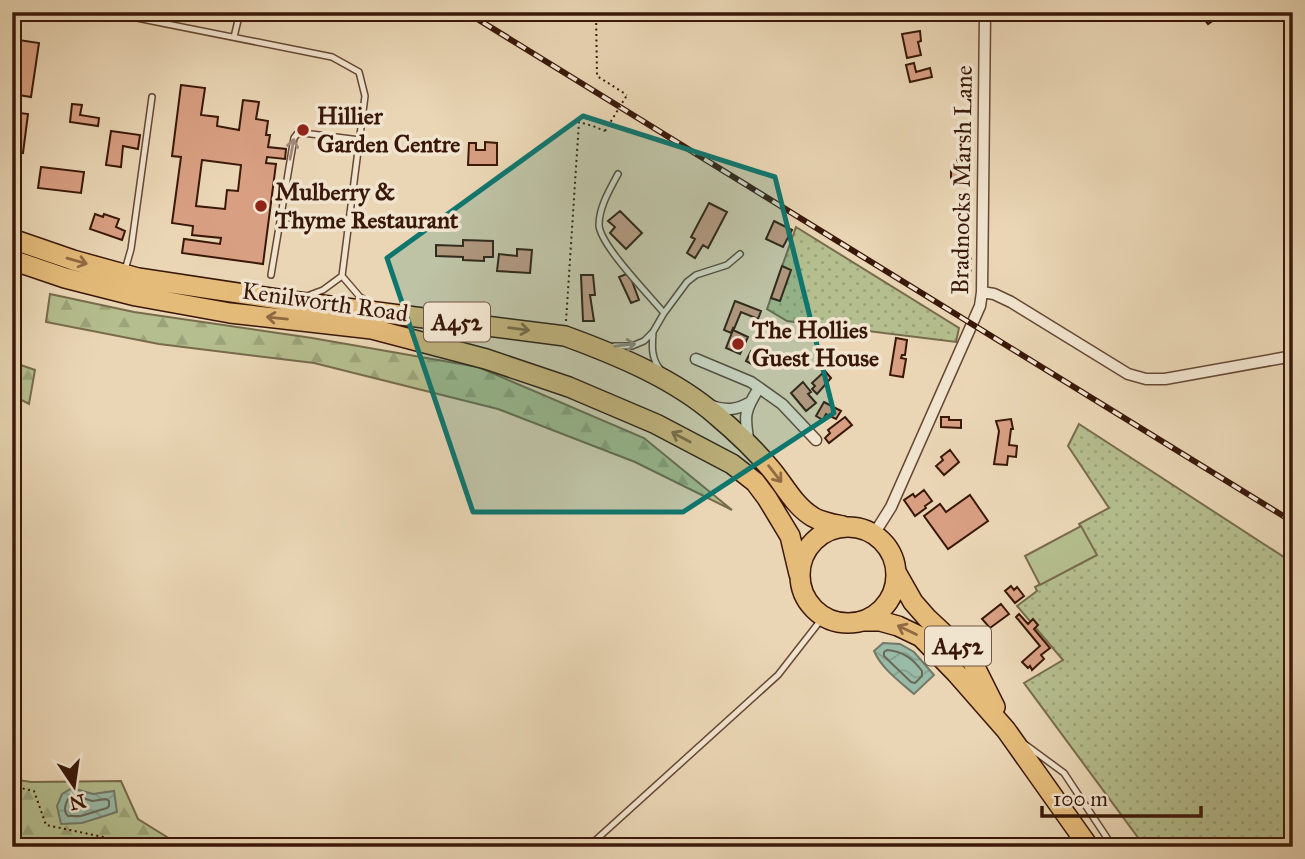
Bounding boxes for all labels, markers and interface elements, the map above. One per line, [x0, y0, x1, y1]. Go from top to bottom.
street label: Bradnocks Marsh Lane [945, 65, 979, 295]
place label: Hillier Garden Centre [317, 101, 460, 159]
marker: Hillier Garden Centre [295, 122, 311, 138]
one-way arrow [286, 138, 300, 161]
place label: Mulberry & Thyme Restaurant [274, 177, 459, 235]
marker: Mulberry & Thyme Restaurant [253, 198, 269, 214]
one-way arrow [66, 255, 88, 268]
street label: Kenilworth Road [240, 275, 410, 329]
road number: A452 [424, 302, 490, 342]
one-way arrow [266, 311, 289, 324]
place label: The Hollies Guest House [751, 315, 879, 373]
one-way arrow [507, 323, 530, 336]
marker: The Hollies Guest House [730, 336, 746, 352]
one-way arrow [613, 338, 636, 351]
one-way arrow [671, 430, 692, 443]
one-way arrow [767, 465, 782, 483]
one-way arrow [897, 623, 918, 637]
road number: A452 [925, 626, 991, 666]
north arrow [38, 750, 108, 820]
scale bar [1042, 775, 1202, 819]
text: 100 m [1053, 786, 1108, 812]
text: N [67, 789, 88, 815]

